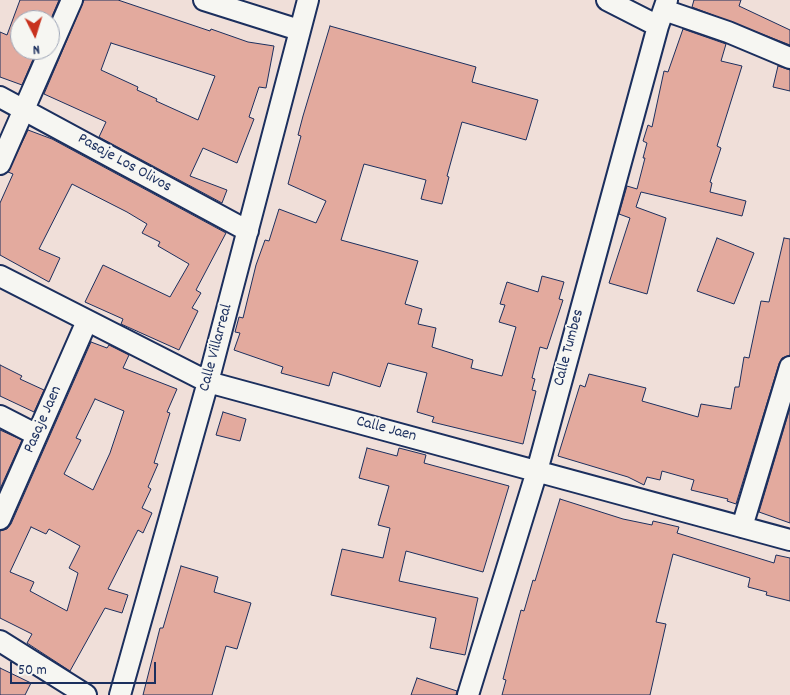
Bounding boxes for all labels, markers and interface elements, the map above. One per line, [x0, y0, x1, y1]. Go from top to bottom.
north arrow [10, 10, 60, 60]
text: N [32, 39, 41, 59]
street label: Pasaje Los Olivos [74, 130, 174, 198]
street label: Calle Villarreal [196, 302, 238, 394]
street label: Calle Tumbes [551, 307, 589, 389]
street label: Pasaje Jaen [21, 383, 67, 457]
street label: Calle Jaen [354, 413, 418, 447]
scale bar [12, 652, 159, 684]
text: 50 m [18, 660, 47, 682]

